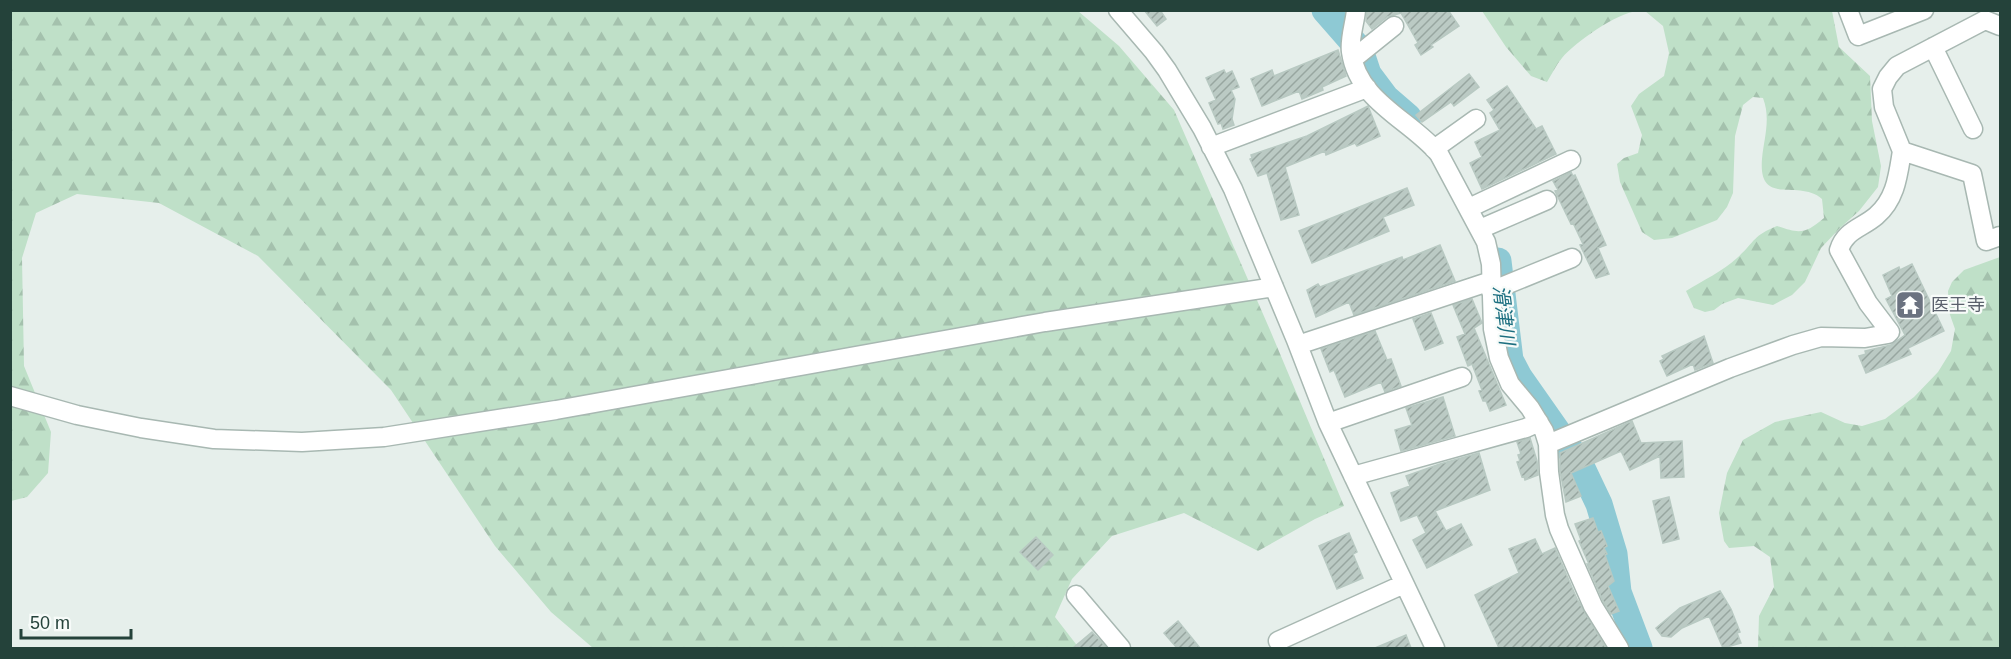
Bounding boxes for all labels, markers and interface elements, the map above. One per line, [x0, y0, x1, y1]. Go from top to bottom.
water label: 滑津川 [1489, 284, 1519, 348]
temple icon: 医王寺 [1894, 289, 1926, 321]
place label: 医王寺 [1931, 295, 1985, 315]
scale bar [21, 602, 130, 640]
text: 50 m [30, 613, 70, 633]

